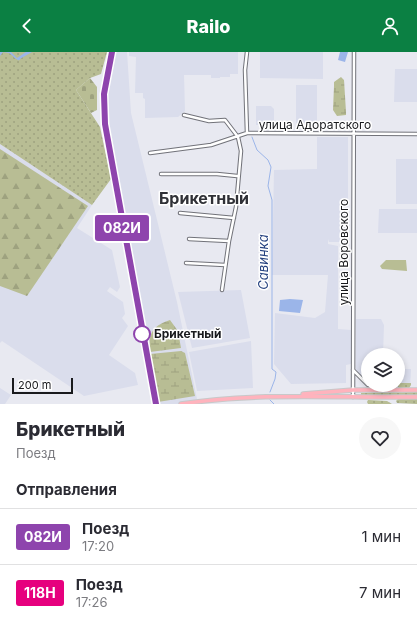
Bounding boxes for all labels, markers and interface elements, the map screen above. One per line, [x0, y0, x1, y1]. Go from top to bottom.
icon: back [16, 15, 38, 37]
icon: person [379, 15, 401, 37]
text: Railo [187, 16, 230, 37]
street label: улица Адоратского [259, 117, 371, 132]
district label: Брикетный [159, 188, 249, 208]
street label: улица Воровского [336, 199, 351, 305]
line badge: 082И [94, 215, 150, 241]
text: 082И [103, 219, 141, 236]
water label: Савинка [255, 234, 271, 290]
marker: Брикетный [133, 325, 151, 343]
place label: Брикетный [154, 326, 222, 341]
map controls [361, 348, 405, 392]
button: layers [361, 348, 405, 392]
scale bar [12, 376, 73, 395]
text: 200 m [18, 378, 51, 392]
button: heart [359, 417, 401, 459]
text: Брикетный [16, 418, 125, 441]
text: Поезд [16, 445, 56, 461]
text: Отправления [16, 480, 117, 499]
text: Поезд [82, 519, 129, 538]
text: 1 мин [361, 527, 401, 546]
text: 082И [24, 528, 62, 545]
text: 17:20 [82, 538, 114, 554]
text: Поезд [76, 575, 123, 594]
text: 7 мин [359, 583, 401, 602]
text: 118Н [24, 584, 56, 601]
text: 17:26 [76, 594, 108, 610]

